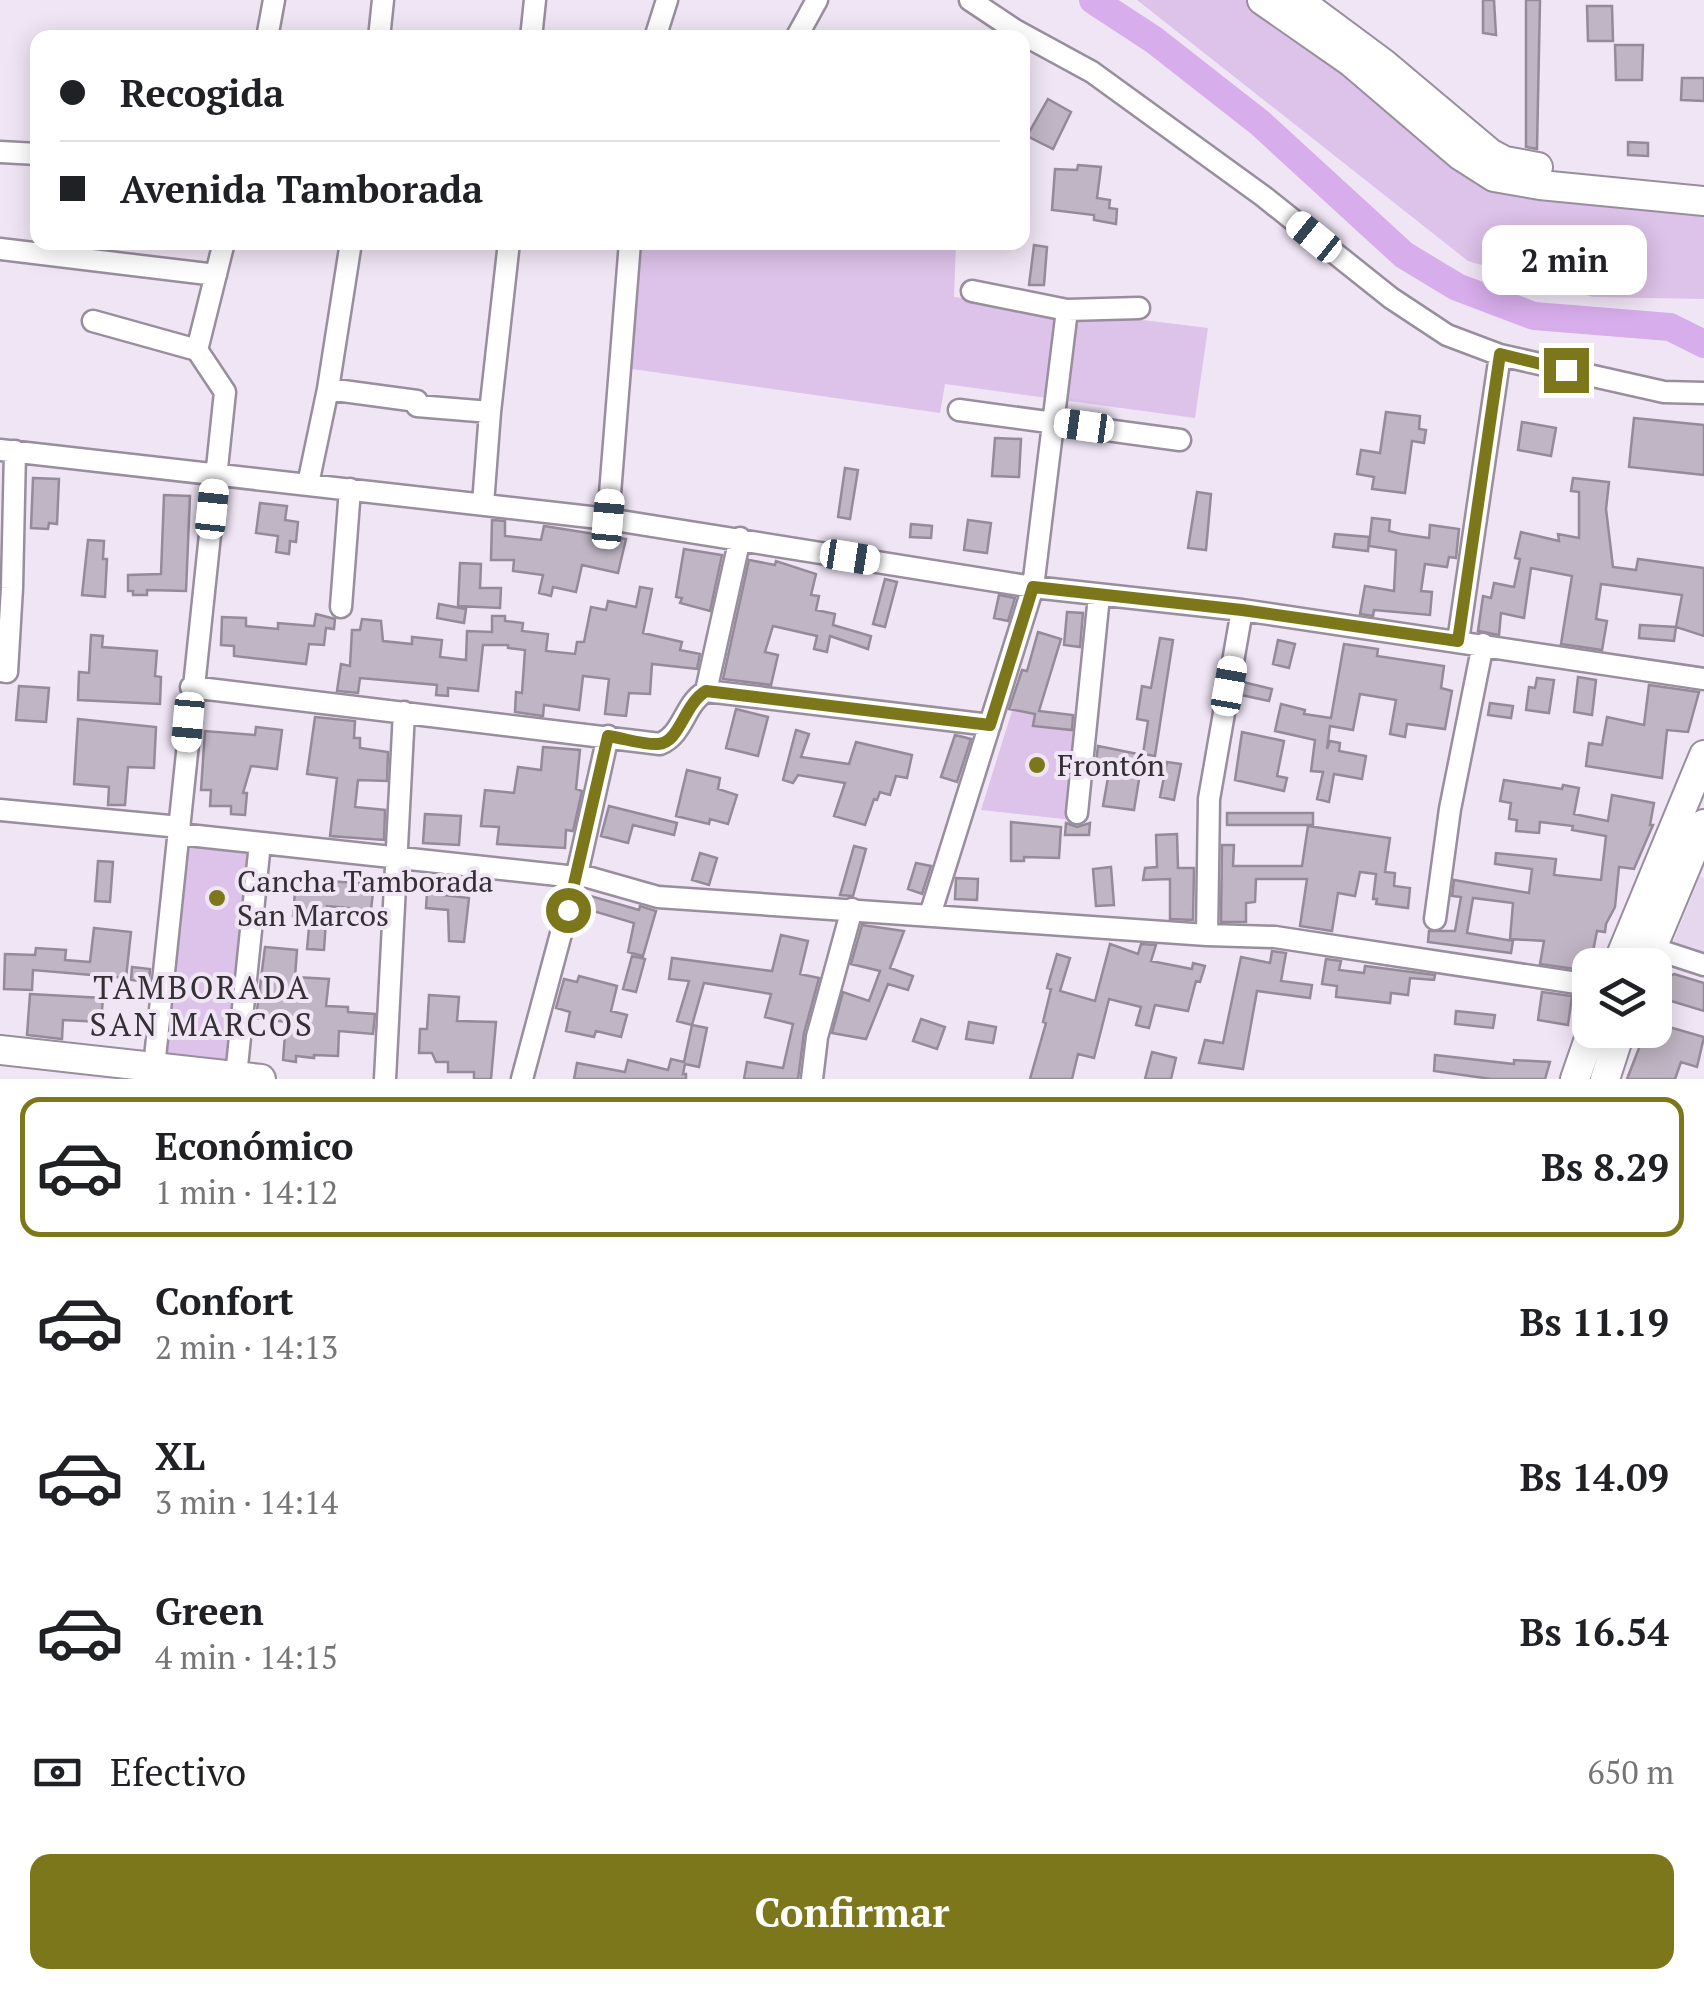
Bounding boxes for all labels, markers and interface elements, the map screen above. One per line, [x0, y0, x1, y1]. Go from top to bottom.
text: Recogida [120, 68, 284, 118]
text: Avenida Tamborada [120, 164, 483, 214]
car [1281, 206, 1347, 268]
callout: 2 min [1484, 225, 1648, 295]
text: 2 min [1521, 239, 1608, 281]
route end [1544, 348, 1589, 393]
car [1052, 407, 1116, 445]
car [194, 478, 230, 540]
car [590, 488, 626, 550]
car [818, 537, 882, 577]
car [1209, 654, 1249, 718]
car [170, 691, 206, 753]
place label: Frontón [1057, 745, 1165, 785]
marker: Frontón [1026, 754, 1048, 776]
place label: Cancha Tamborada San Marcos [237, 861, 493, 935]
marker: Cancha Tamborada San Marcos [206, 887, 228, 909]
route start [546, 888, 591, 933]
map controls [1572, 948, 1672, 1048]
button: layers [1572, 948, 1672, 1048]
district label: TAMBORADA SAN MARCOS [90, 966, 314, 1045]
text: Económico [155, 1121, 354, 1171]
icon: car [35, 1122, 125, 1212]
text: Bs 8.29 [1541, 1142, 1669, 1192]
text: 1 min · 14:12 [155, 1171, 338, 1213]
text: Confort [155, 1276, 294, 1326]
icon: car [35, 1277, 125, 1367]
text: Bs 11.19 [1520, 1297, 1669, 1347]
text: 2 min · 14:13 [155, 1326, 338, 1368]
text: XL [155, 1431, 205, 1481]
icon: car [35, 1432, 125, 1522]
text: Bs 14.09 [1520, 1452, 1669, 1502]
text: 3 min · 14:14 [155, 1481, 338, 1523]
text: Green [155, 1586, 264, 1636]
icon: car [35, 1587, 125, 1677]
text: Bs 16.54 [1520, 1607, 1669, 1657]
text: 4 min · 14:15 [155, 1636, 338, 1678]
icon: cash [30, 1745, 85, 1800]
text: Efectivo [110, 1747, 246, 1797]
text: 650 m [1587, 1751, 1674, 1793]
button: Confirmar [30, 1854, 1674, 1969]

